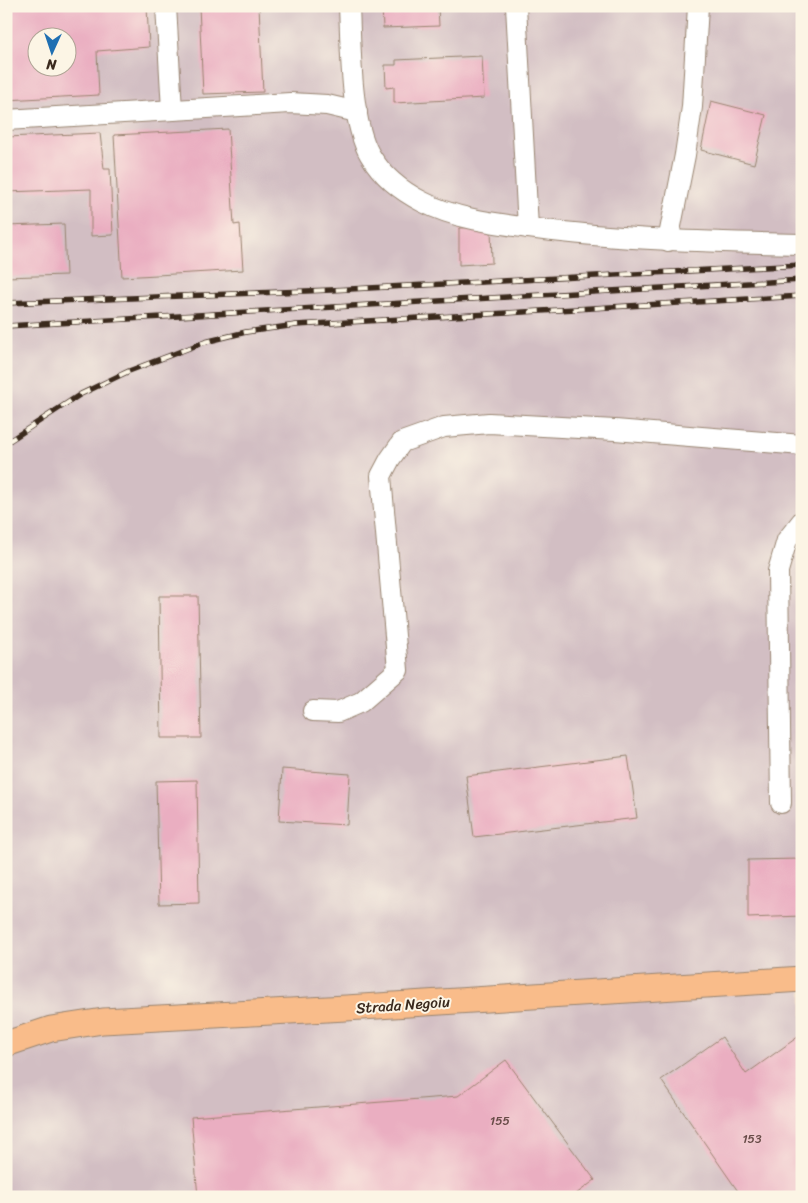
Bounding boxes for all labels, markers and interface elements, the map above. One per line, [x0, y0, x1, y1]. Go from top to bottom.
north arrow [28, 28, 78, 78]
text: N [46, 52, 58, 77]
street label: Strada Negoiu [355, 989, 451, 1021]
house number: 155 [490, 1110, 510, 1132]
house number: 153 [742, 1128, 762, 1150]

